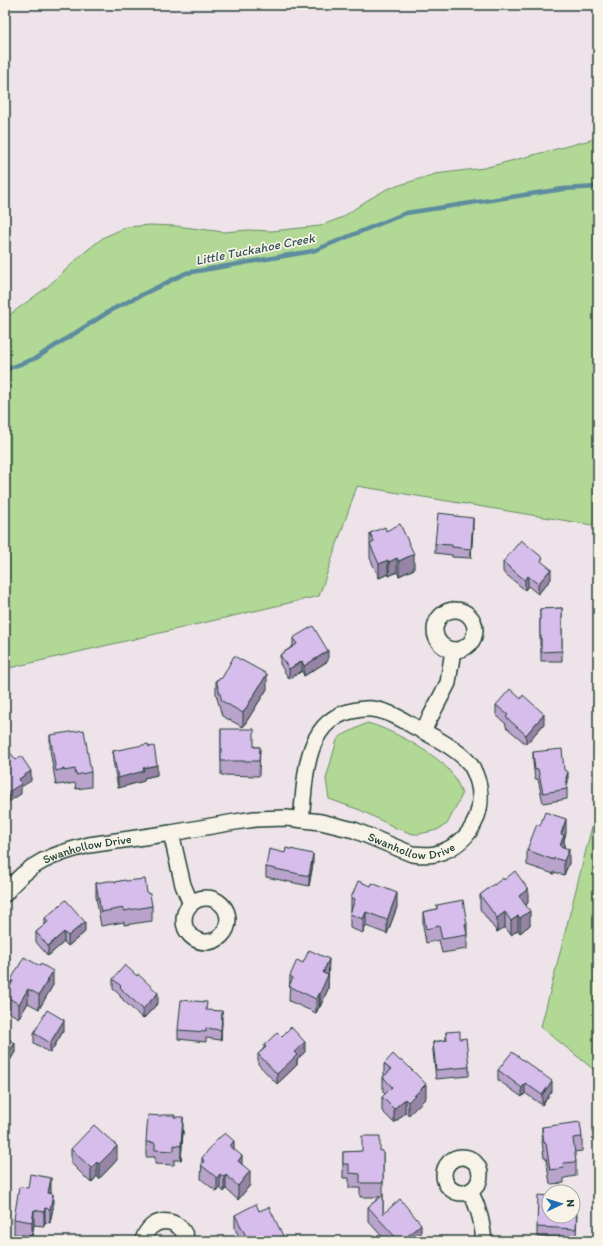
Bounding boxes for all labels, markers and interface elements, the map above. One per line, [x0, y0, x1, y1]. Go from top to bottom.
water label: Little Tuckahoe Creek [194, 230, 317, 268]
street label: Swanhollow Drive [366, 830, 458, 862]
street label: Swanhollow Drive [41, 832, 133, 867]
north arrow [541, 1184, 581, 1224]
text: N [564, 1199, 577, 1208]

